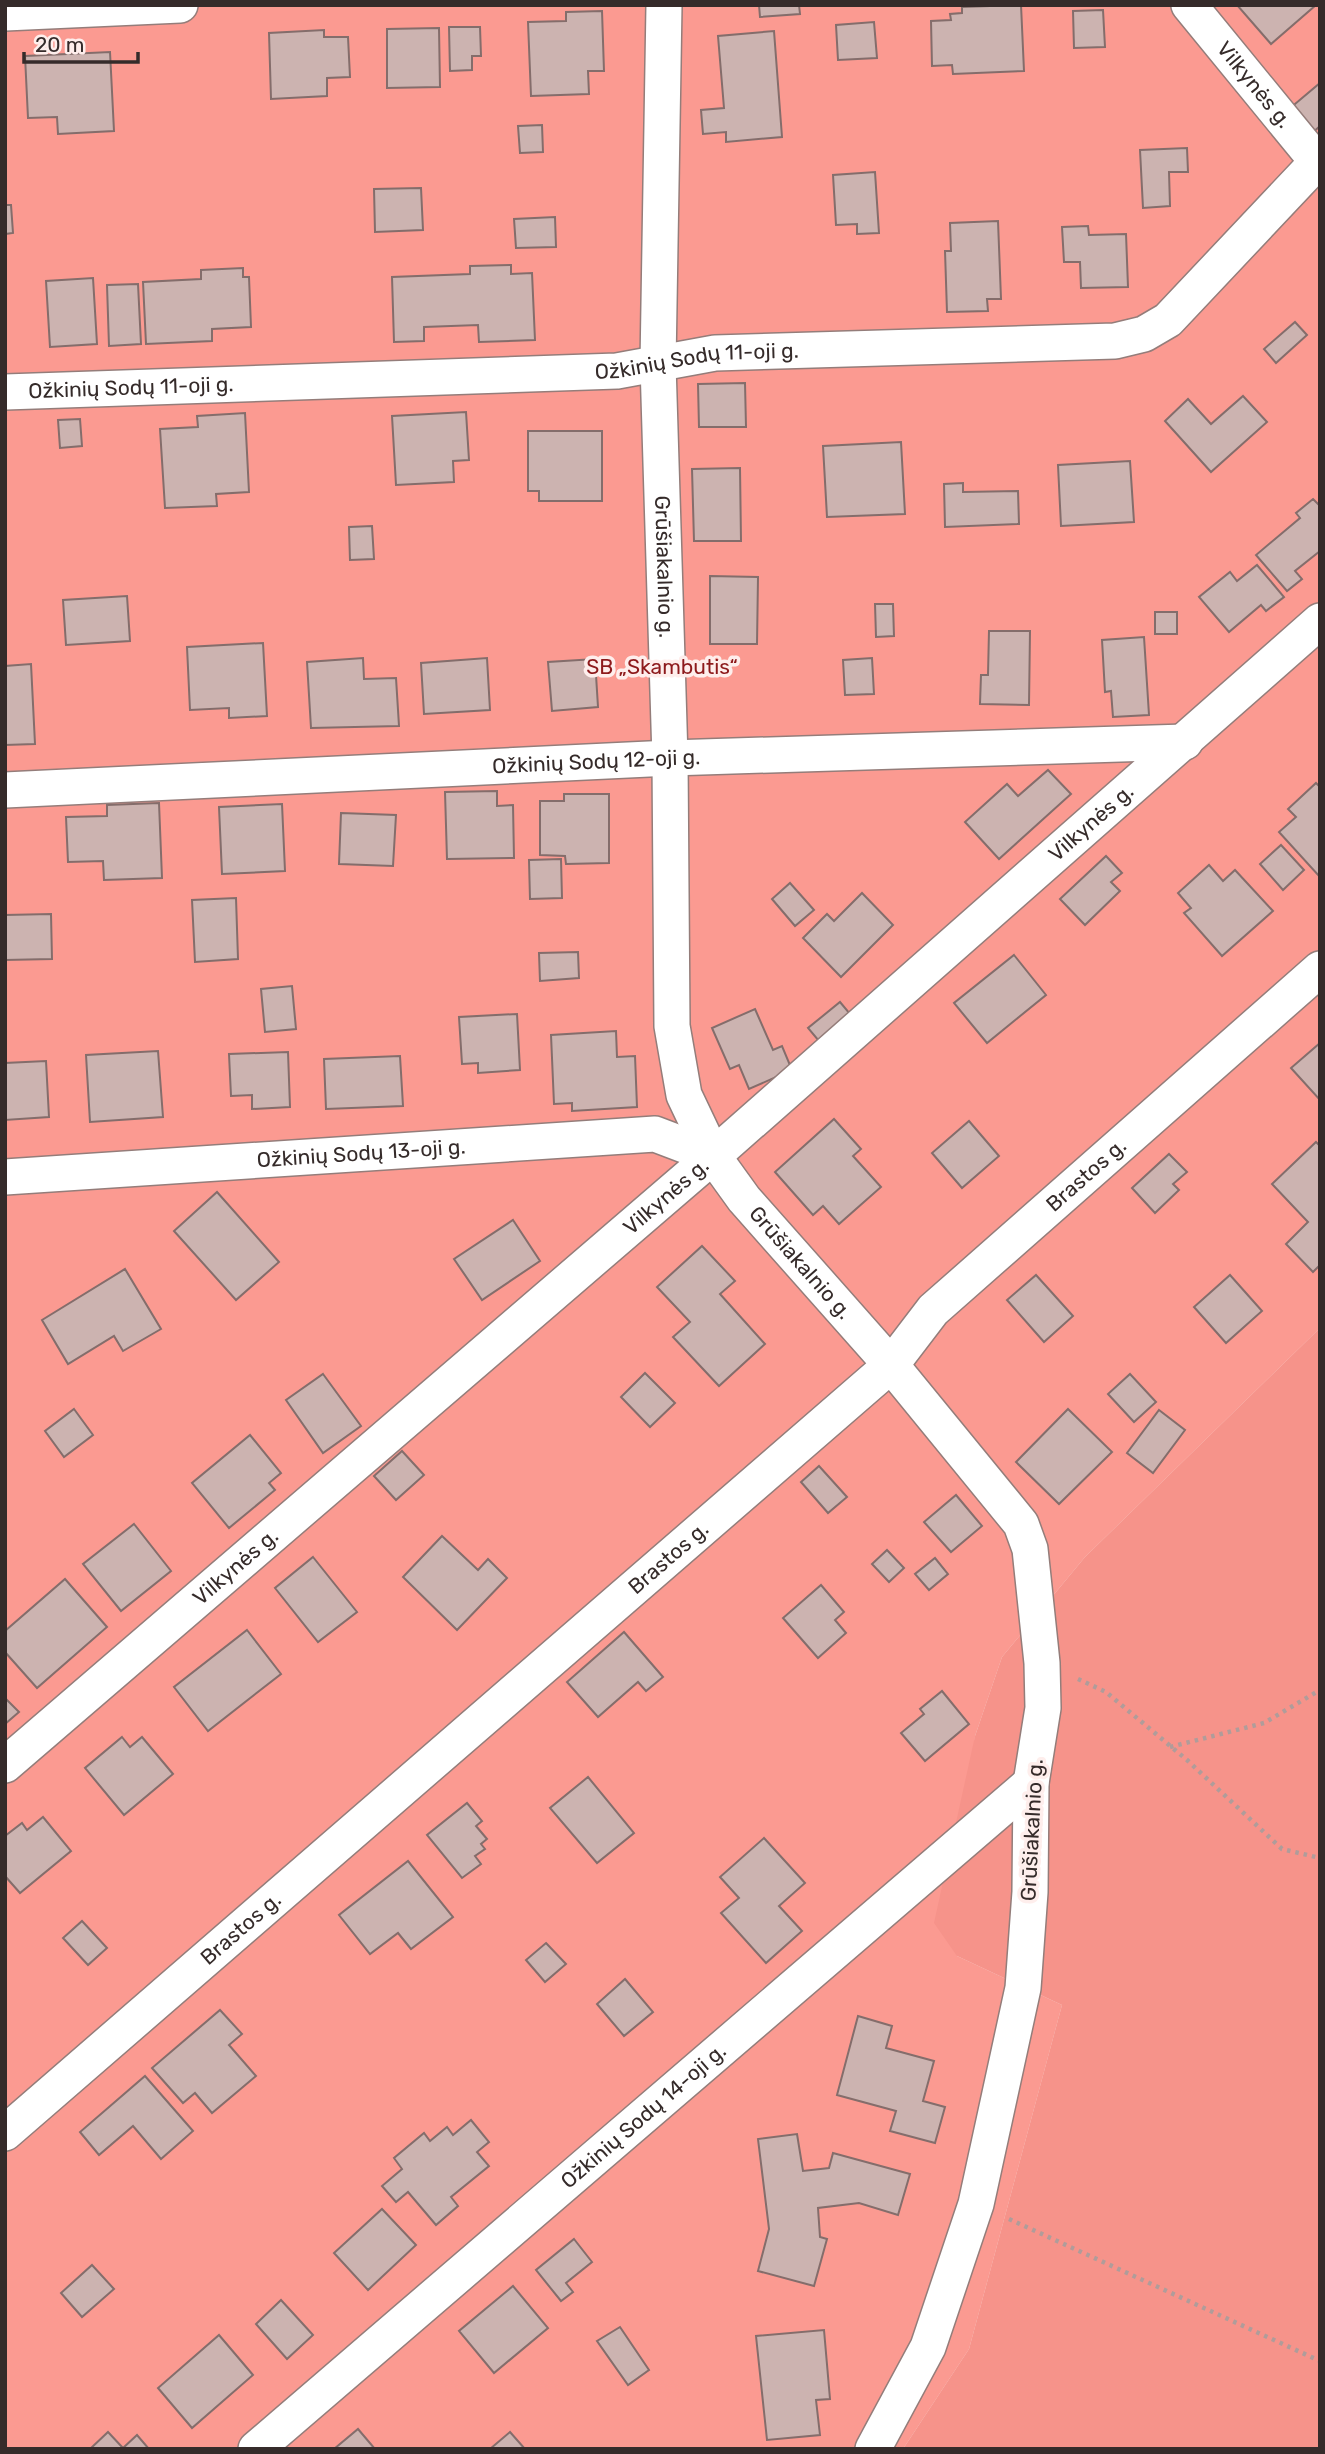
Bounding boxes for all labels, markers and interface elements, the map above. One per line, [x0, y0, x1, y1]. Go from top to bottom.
scale bar [24, 21, 138, 65]
text: 20 m [35, 32, 84, 57]
street label: Vilkynės g. [1212, 36, 1297, 133]
street label: Ožkinių Sodų 11-oji g. [594, 337, 799, 384]
street label: Ožkinių Sodų 11-oji g. [28, 371, 234, 403]
street label: Grūšiakalnio g. [650, 495, 679, 638]
park label: SB „Skambutis“ [586, 654, 738, 679]
street label: Ožkinių Sodų 12-oji g. [492, 744, 701, 779]
street label: Vilkynės g. [1043, 778, 1138, 866]
street label: Brastos g. [1041, 1133, 1131, 1216]
street label: Ožkinių Sodų 13-oji g. [256, 1134, 466, 1172]
street label: Vilkynės g. [618, 1152, 714, 1240]
street label: Grūšiakalnio g. [744, 1201, 857, 1324]
street label: Brastos g. [623, 1516, 713, 1599]
street label: Vilkynės g. [187, 1523, 283, 1610]
street label: Grūšiakalnio g. [1015, 1758, 1048, 1902]
street label: Brastos g. [195, 1887, 286, 1970]
street label: Ožkinių Sodų 14-oji g. [556, 2038, 731, 2193]

